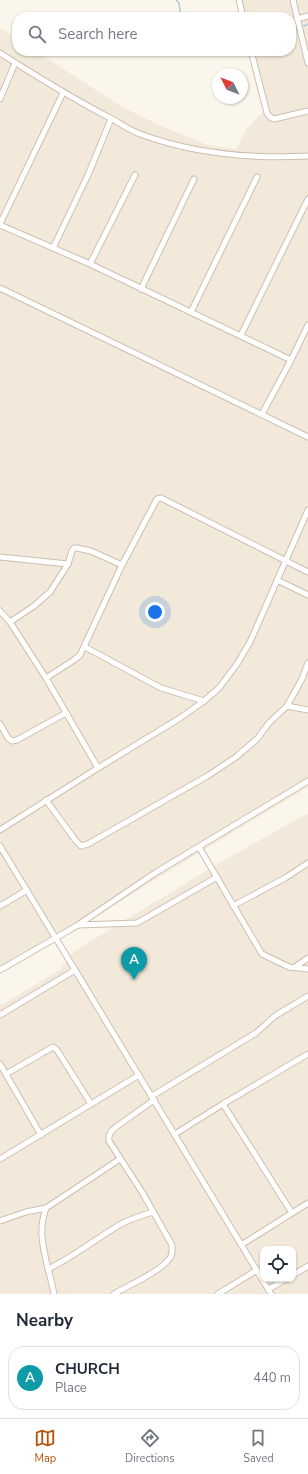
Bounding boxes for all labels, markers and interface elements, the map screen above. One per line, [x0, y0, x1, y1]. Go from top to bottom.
search box [12, 12, 296, 56]
icon: search [26, 23, 48, 45]
text: Search here [58, 24, 138, 44]
north arrow [212, 68, 248, 104]
your location [145, 602, 165, 622]
pin: A [121, 947, 147, 980]
map controls [260, 1246, 296, 1282]
button: locate [260, 1246, 296, 1282]
text: Nearby [16, 1309, 73, 1332]
text: CHURCH [55, 1359, 120, 1379]
text: A [25, 1369, 35, 1387]
text: 440 m [253, 1369, 291, 1387]
text: Place [55, 1379, 87, 1397]
tab: Map [34, 1427, 56, 1466]
tab: Directions [125, 1427, 175, 1466]
tab: Saved [243, 1427, 274, 1466]

